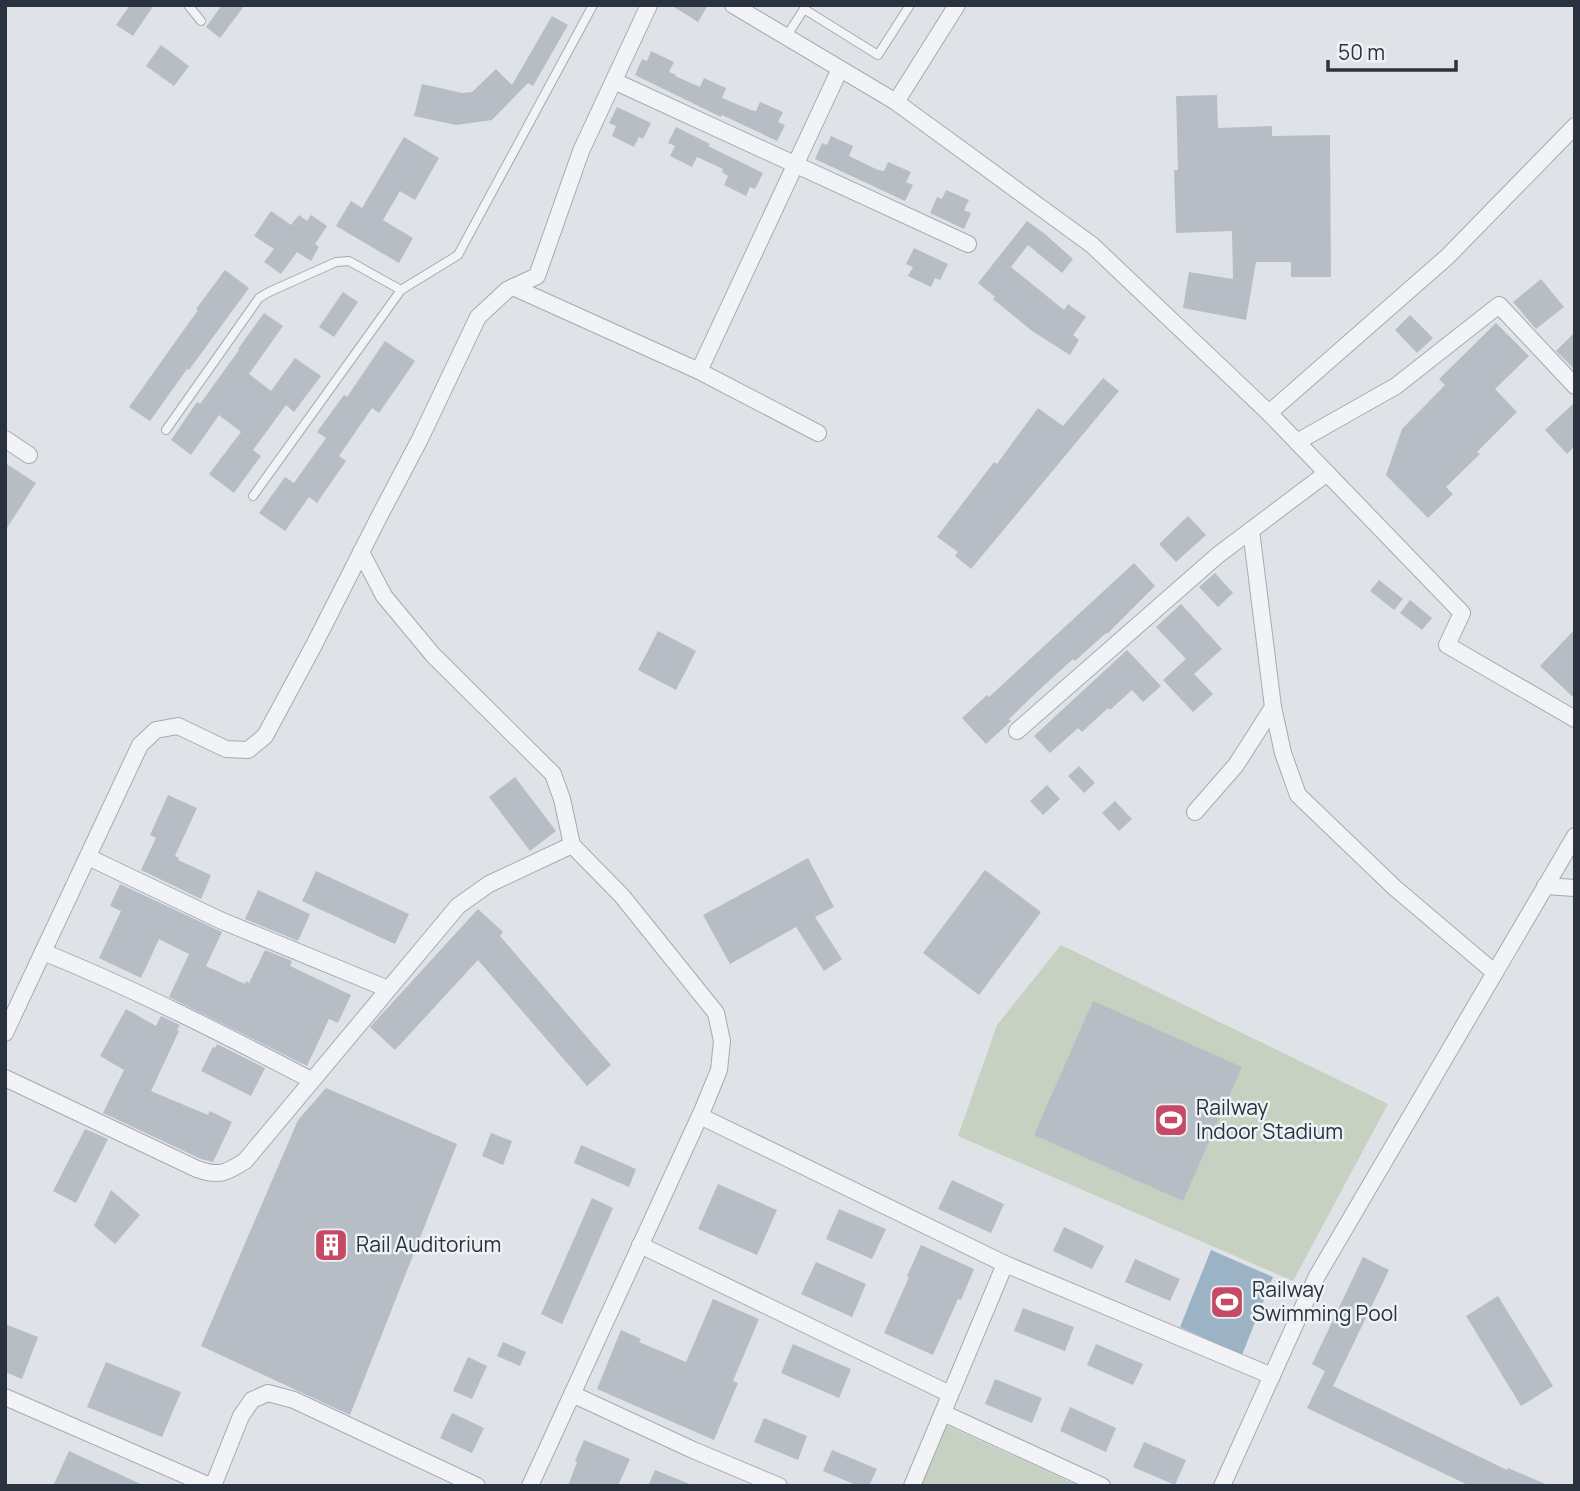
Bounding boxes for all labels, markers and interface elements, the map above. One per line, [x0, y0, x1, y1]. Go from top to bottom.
scale bar [1328, 28, 1456, 72]
text: 50 m [1338, 38, 1385, 66]
place label: Railway Indoor Stadium [1196, 1093, 1343, 1145]
sports icon: Railway Indoor Stadium [1152, 1101, 1190, 1139]
building icon: Rail Auditorium [312, 1226, 350, 1264]
place label: Rail Auditorium [356, 1230, 501, 1258]
place label: Railway Swimming Pool [1252, 1275, 1398, 1327]
sports icon: Railway Swimming Pool [1208, 1283, 1246, 1321]

